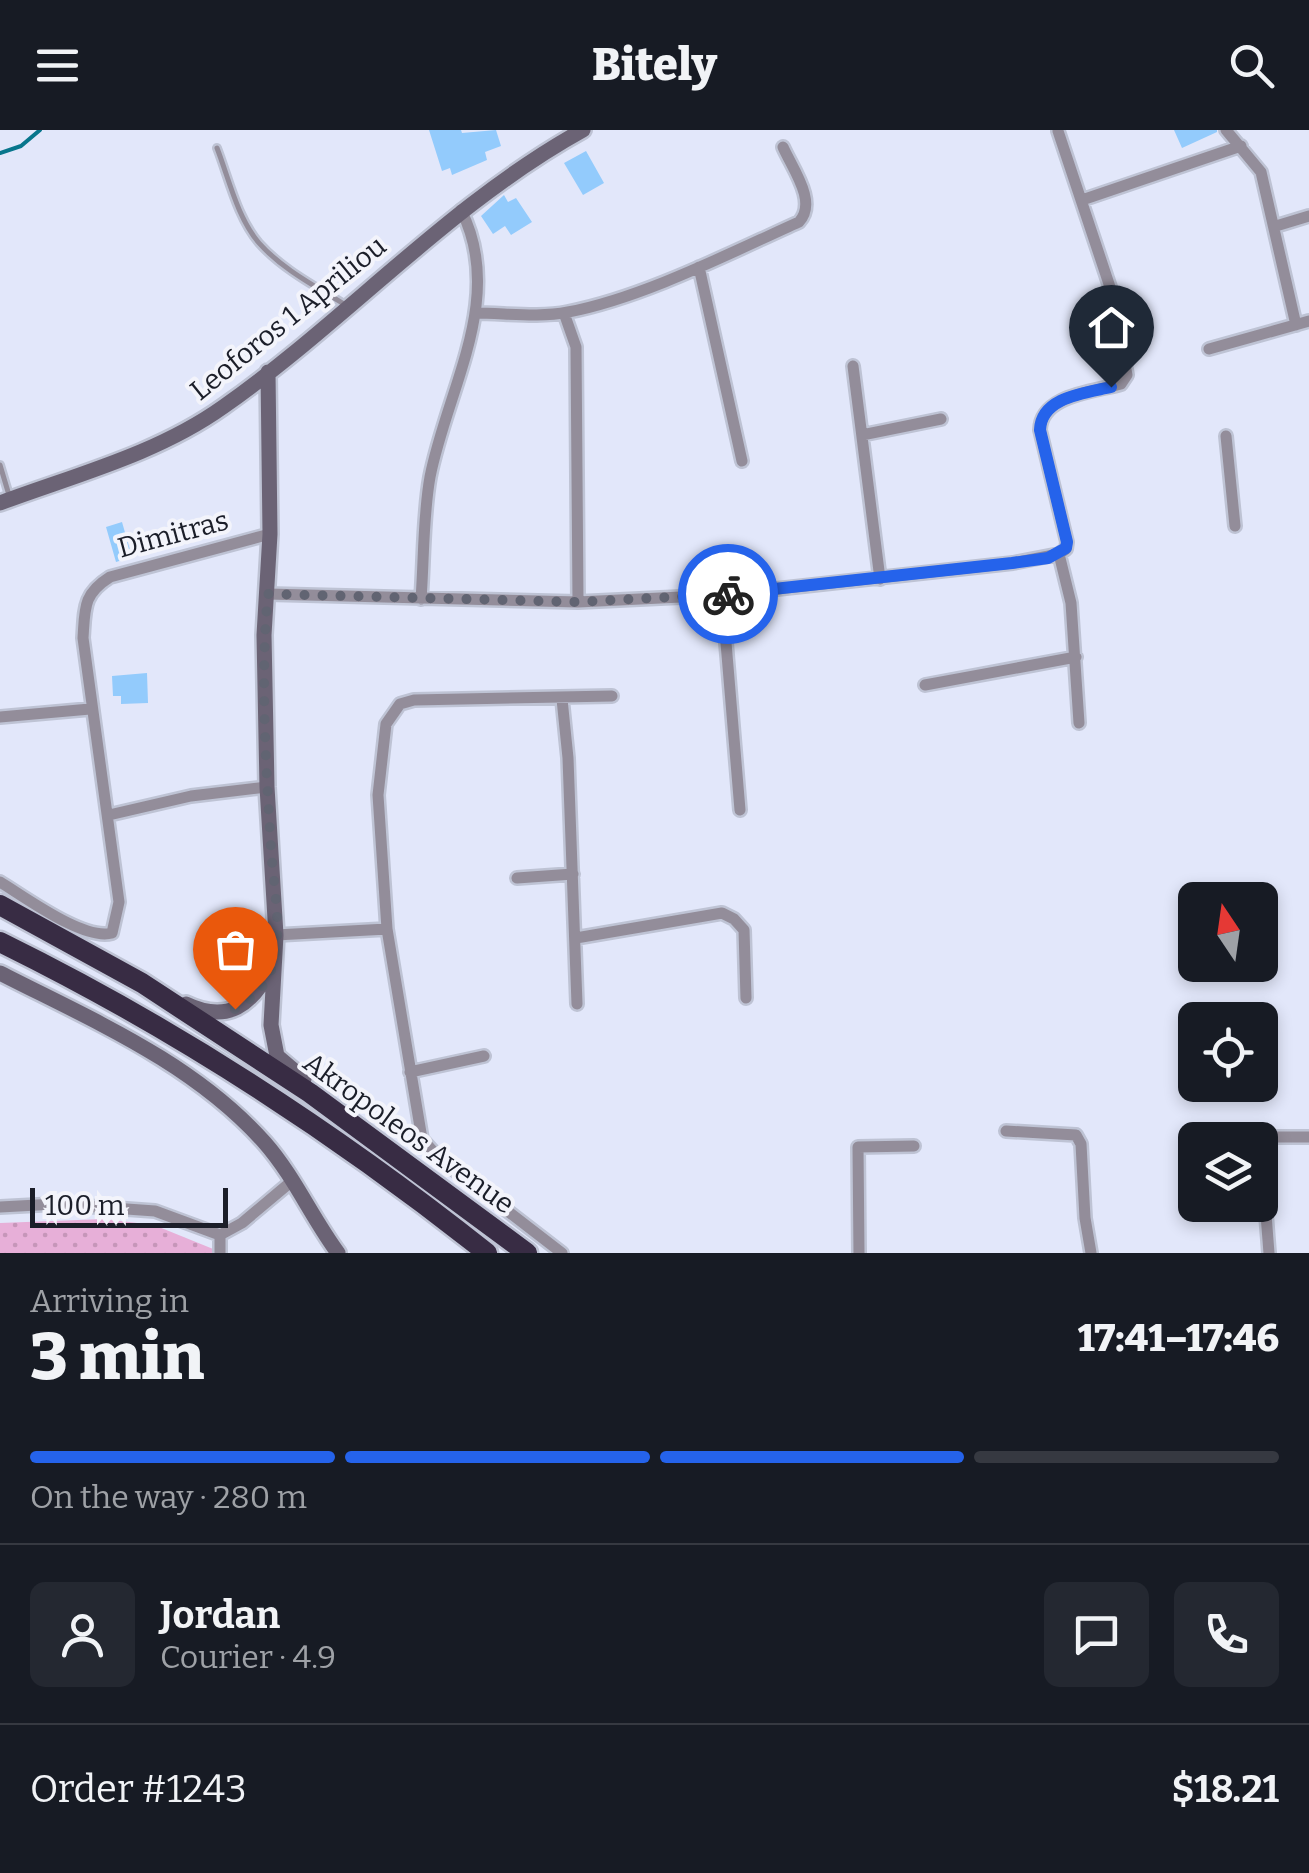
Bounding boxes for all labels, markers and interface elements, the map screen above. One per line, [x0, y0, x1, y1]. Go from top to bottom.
icon: menu [30, 38, 85, 93]
text: Bitely [592, 38, 717, 92]
icon: search [1224, 38, 1279, 93]
street label: Leoforos 1 Apriliou [184, 229, 392, 407]
pin [1069, 285, 1154, 388]
icon: home [1084, 300, 1139, 355]
street label: Dimitras [114, 503, 232, 565]
courier [678, 544, 778, 644]
icon: bike [701, 567, 756, 622]
north arrow [1178, 882, 1278, 982]
map controls [1178, 882, 1278, 1222]
pin [193, 907, 278, 1010]
icon: bag [208, 922, 263, 977]
button: locate [1178, 1002, 1278, 1102]
street label: Akropoleos Avenue [297, 1045, 521, 1221]
button: layers [1178, 1122, 1278, 1222]
scale bar [30, 1183, 228, 1228]
text: 100 m [45, 1189, 125, 1222]
text: Arriving in [30, 1282, 189, 1320]
text: 17:41–17:46 [1078, 1315, 1279, 1361]
text: 3 min [30, 1318, 204, 1396]
text: On the way · 280 m [30, 1478, 307, 1516]
button: person [30, 1582, 135, 1687]
button: chat [1044, 1582, 1149, 1687]
button: phone [1174, 1582, 1279, 1687]
text: Jordan [160, 1592, 280, 1638]
text: Courier · 4.9 [160, 1638, 336, 1676]
text: Order #1243 [30, 1766, 247, 1812]
text: $18.21 [1171, 1766, 1279, 1812]

